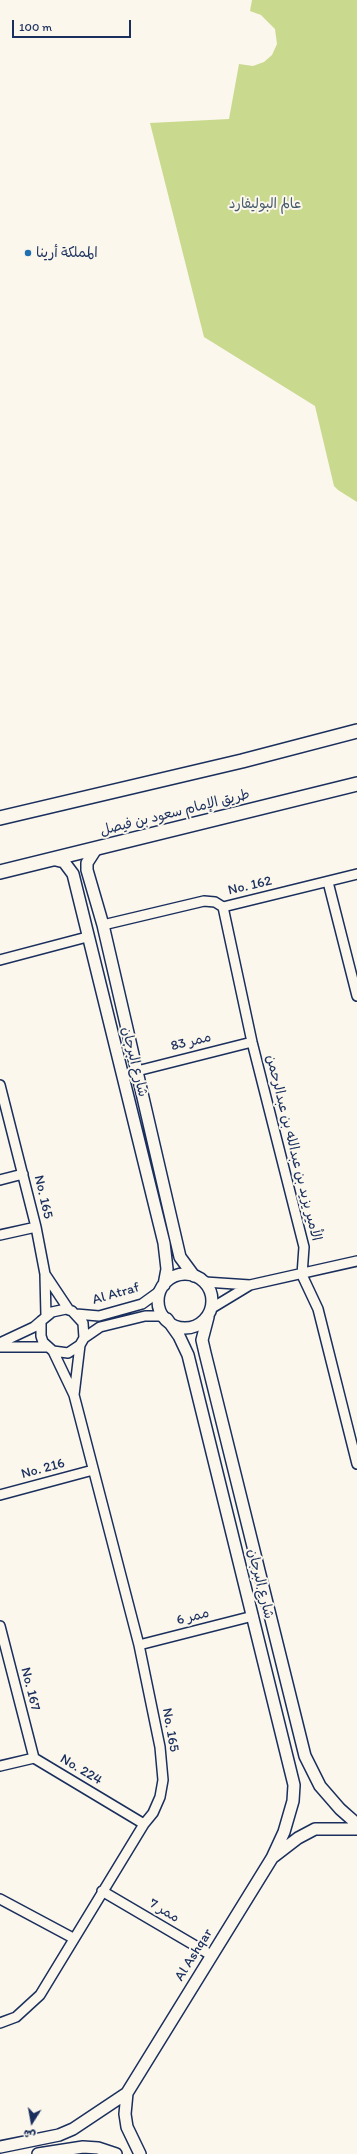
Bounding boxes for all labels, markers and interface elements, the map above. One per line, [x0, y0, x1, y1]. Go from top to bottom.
scale bar [14, 12, 133, 38]
text: 100 m [19, 20, 52, 34]
park label: عالم البوليفارد [229, 196, 301, 212]
place label: المملكة أرينا [36, 245, 98, 261]
marker: المملكة أرينا [23, 248, 33, 258]
street label: طريق الإمام سعود بن فيصل [98, 786, 252, 840]
street label: No. 162 [226, 873, 274, 899]
street label: شارع البرجان [117, 1025, 151, 1099]
street label: ممر 83 [169, 1029, 213, 1055]
street label: الأمير يزيد بن عبدالله بن عبدالرحمن [262, 1053, 324, 1243]
street label: No. 165 [30, 1173, 56, 1221]
street label: Al Atraf [91, 1279, 141, 1309]
street label: No. 216 [19, 1455, 67, 1483]
street label: شارع البرجان [243, 1547, 277, 1621]
street label: ممر 6 [175, 1605, 211, 1629]
street label: No. 167 [17, 1666, 43, 1712]
street label: No. 165 [158, 1707, 182, 1753]
street label: No. 224 [57, 1751, 105, 1789]
street label: ممر 7 [146, 1895, 182, 1927]
street label: Al Ashqar [171, 1926, 217, 1984]
north arrow [12, 2102, 52, 2142]
text: ش [22, 2127, 37, 2142]

